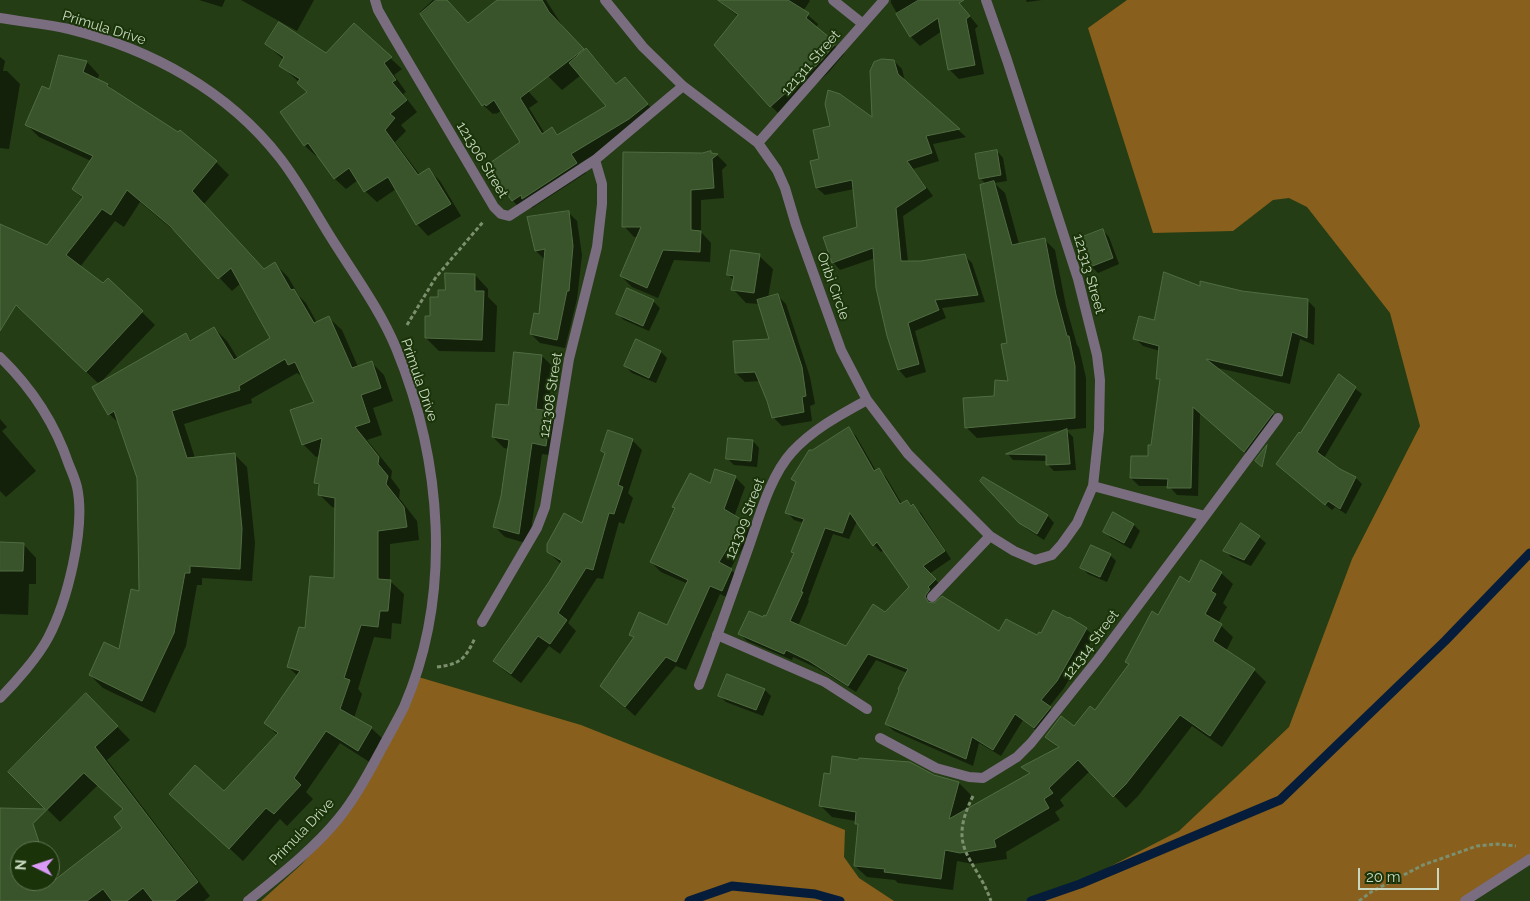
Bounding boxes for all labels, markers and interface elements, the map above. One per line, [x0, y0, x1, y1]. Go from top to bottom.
street label: Primula Drive [60, 7, 148, 49]
street label: 121311 Street [778, 27, 844, 99]
street label: 121306 Street [453, 119, 511, 201]
street label: 121313 Street [1070, 232, 1108, 316]
street label: Oribi Circle [813, 250, 853, 322]
street label: Primula Drive [397, 336, 441, 424]
street label: 121308 Street [536, 351, 566, 439]
street label: 121309 Street [722, 476, 768, 562]
street label: 121314 Street [1059, 607, 1123, 683]
street label: Primula Drive [266, 795, 338, 869]
north arrow [10, 841, 60, 891]
scale bar [1360, 858, 1441, 890]
text: N [13, 859, 29, 871]
text: 20 m [1366, 868, 1401, 886]

